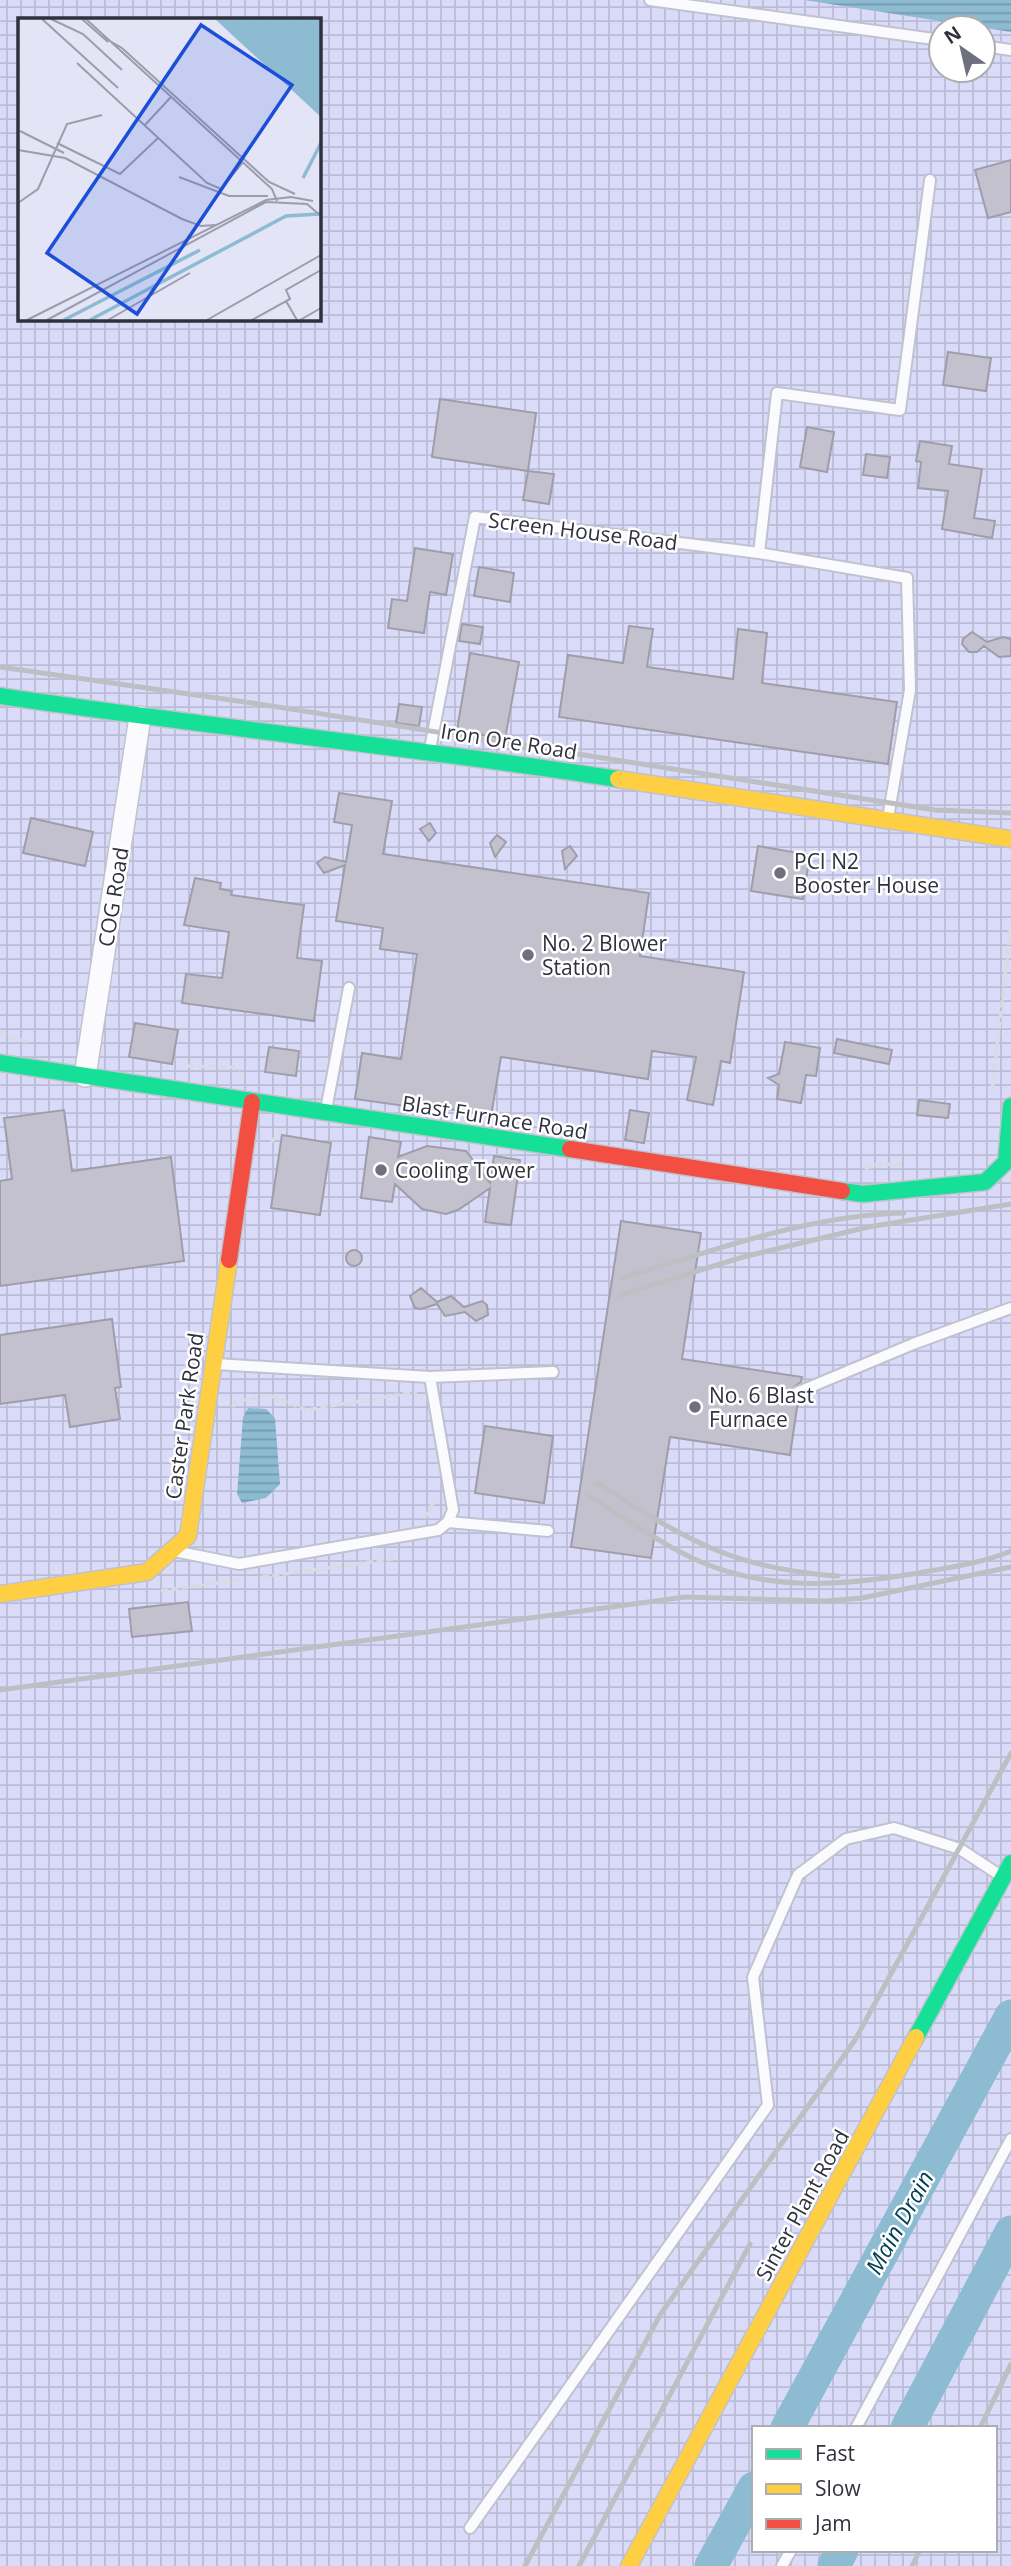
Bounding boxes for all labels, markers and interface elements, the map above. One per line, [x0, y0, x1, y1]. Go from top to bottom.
north arrow [927, 14, 997, 84]
inset map [18, 18, 320, 320]
text: N [939, 20, 966, 50]
street label: Screen House Road [487, 506, 679, 556]
street label: Iron Ore Road [439, 716, 579, 766]
street label: COG Road [91, 845, 135, 949]
place label: PCI N2 Booster House [794, 847, 939, 899]
marker: PCI N2 Booster House [772, 865, 788, 881]
place label: No. 2 Blower Station [542, 929, 667, 981]
marker: No. 2 Blower Station [520, 947, 536, 963]
street label: Blast Furnace Road [400, 1088, 590, 1146]
place label: Cooling Tower [395, 1156, 535, 1184]
marker: Cooling Tower [373, 1162, 389, 1178]
street label: Caster Park Road [158, 1331, 210, 1501]
place label: No. 6 Blast Furnace [709, 1381, 814, 1433]
marker: No. 6 Blast Furnace [687, 1399, 703, 1415]
street label: Sinter Plant Road [749, 2125, 855, 2285]
water label: Main Drain [857, 2164, 941, 2280]
legend [752, 2426, 997, 2552]
text: Fast [815, 2439, 855, 2467]
text: Slow [815, 2474, 861, 2502]
text: Jam [813, 2509, 852, 2537]

